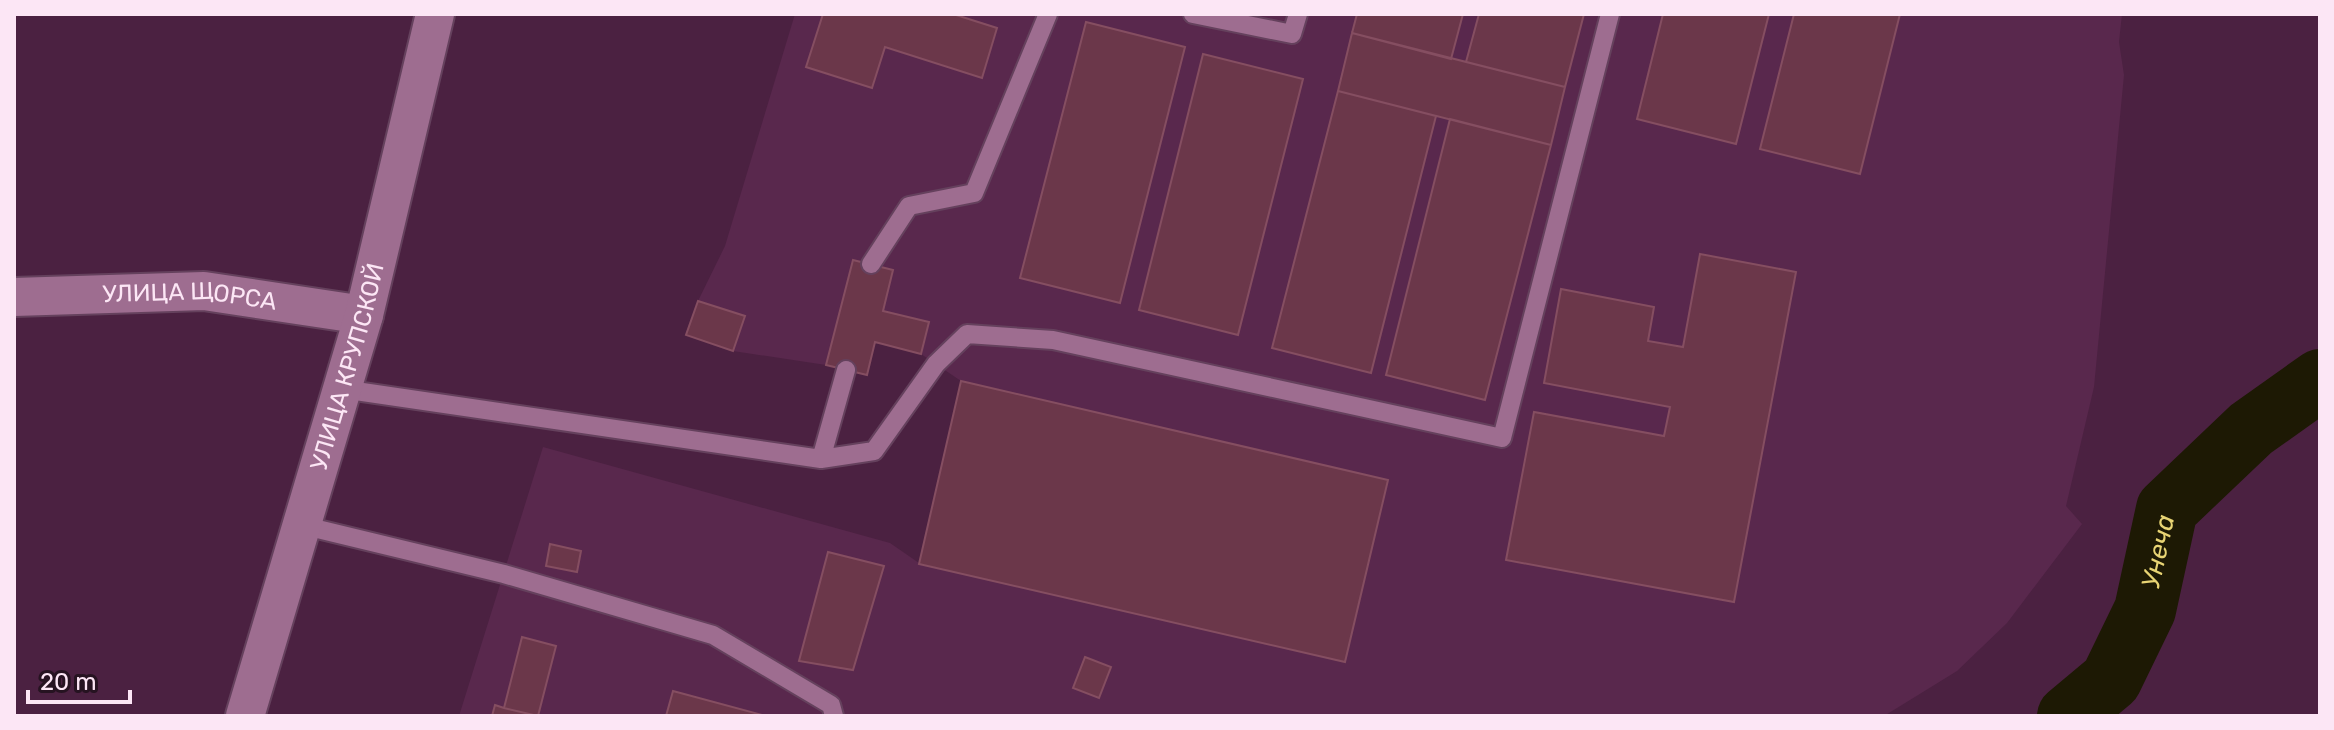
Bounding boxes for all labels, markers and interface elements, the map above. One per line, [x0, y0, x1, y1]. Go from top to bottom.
street label: УЛИЦА КРУПСКОЙ [305, 260, 390, 474]
street label: УЛИЦА ЩОРСА [102, 277, 279, 316]
water label: Унеча [2135, 512, 2181, 591]
scale bar [28, 654, 130, 704]
text: 20 m [40, 668, 97, 696]

